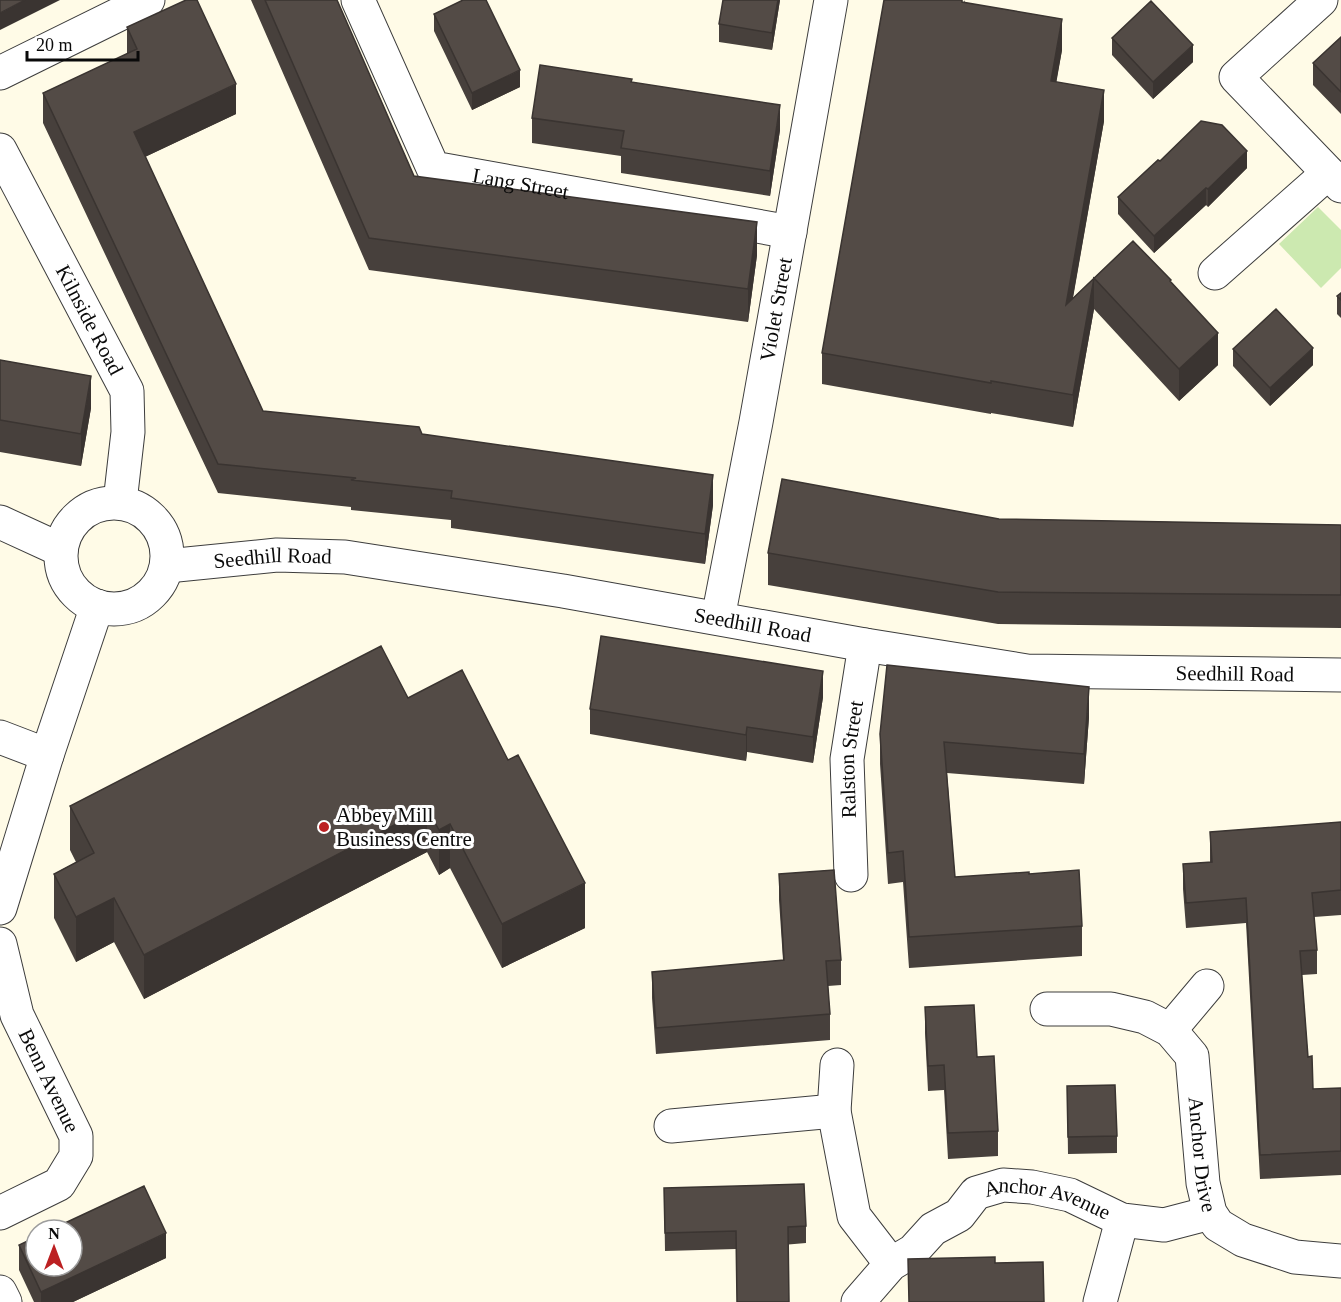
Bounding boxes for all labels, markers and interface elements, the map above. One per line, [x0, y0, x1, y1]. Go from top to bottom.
scale bar [27, 24, 138, 62]
text: 20 m [36, 35, 73, 55]
street label: Lang Street [471, 163, 571, 204]
street label: Violet Street [755, 255, 797, 363]
street label: Kilnside Road [51, 261, 129, 379]
street label: Seedhill Road [212, 543, 333, 573]
street label: Seedhill Road [692, 603, 814, 647]
street label: Seedhill Road [1176, 661, 1295, 686]
street label: Ralston Street [835, 699, 868, 819]
place label: Abbey Mill Business Centre [336, 803, 472, 851]
marker: Abbey Mill Business Centre [317, 820, 331, 834]
street label: Benn Avenue [14, 1025, 84, 1136]
street label: Anchor Drive [1184, 1096, 1221, 1214]
street label: Anchor Avenue [981, 1173, 1114, 1225]
north arrow [24, 1218, 84, 1278]
text: N [48, 1225, 60, 1242]

